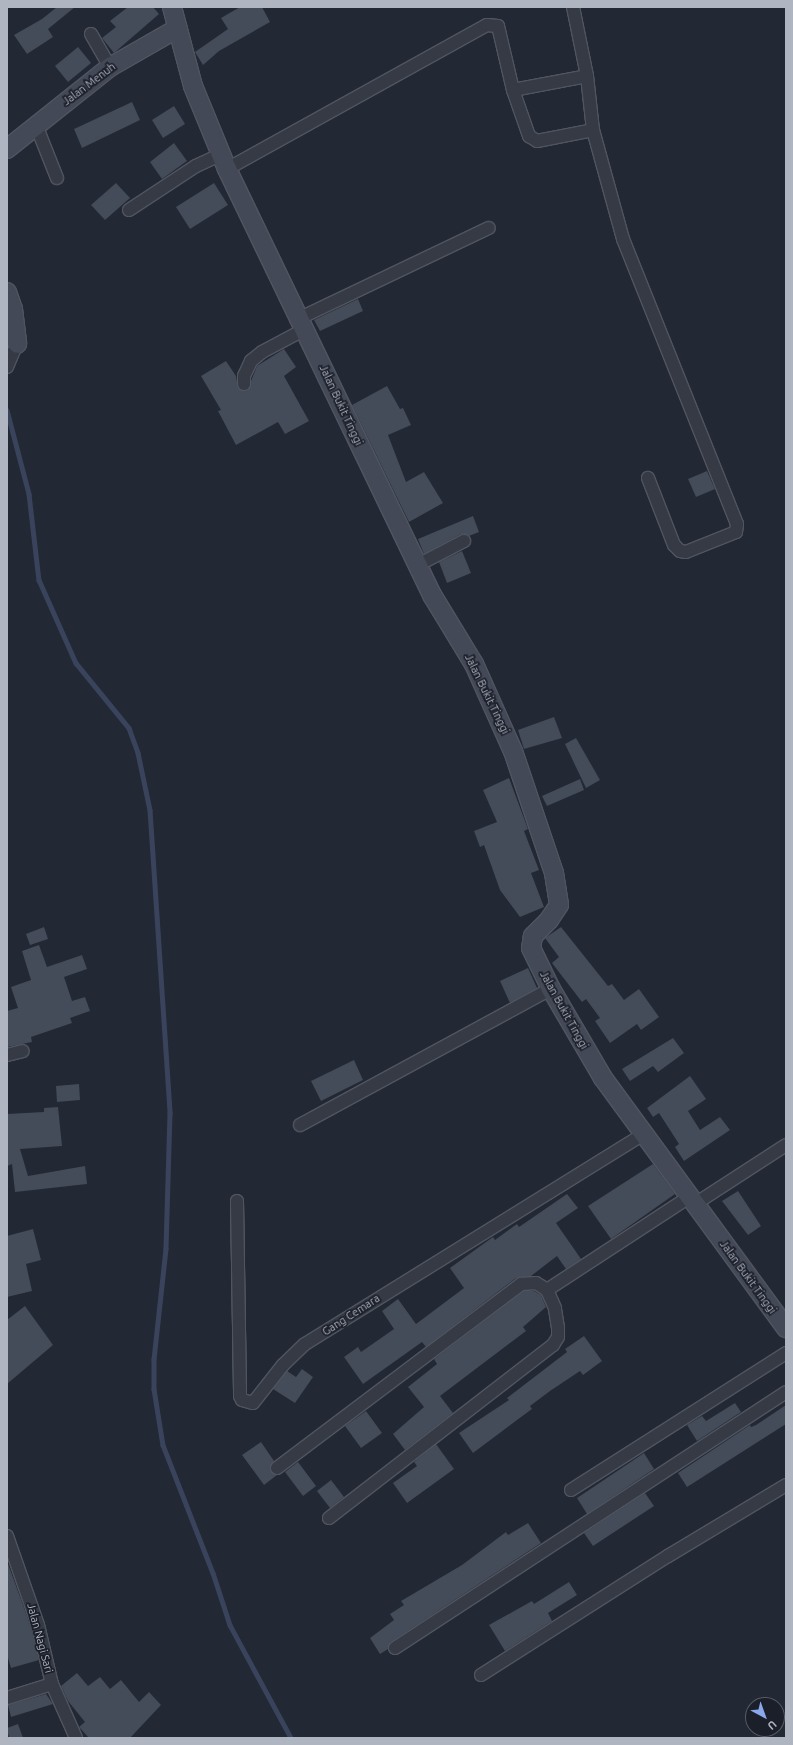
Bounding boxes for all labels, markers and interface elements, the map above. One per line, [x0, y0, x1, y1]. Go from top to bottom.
street label: Jalan Menuh [60, 60, 118, 108]
street label: Jalan Bukit Tinggi [317, 363, 365, 447]
street label: Jalan Bukit Tinggi [462, 652, 512, 736]
street label: Jalan Bukit Tinggi [537, 969, 591, 1051]
street label: Jalan Bukit Tinggi [717, 1238, 779, 1316]
street label: Gang Cemara [320, 1292, 382, 1338]
street label: Jalan Nagi Sari [24, 1602, 56, 1674]
north arrow [745, 1697, 785, 1737]
text: U [765, 1718, 779, 1732]

